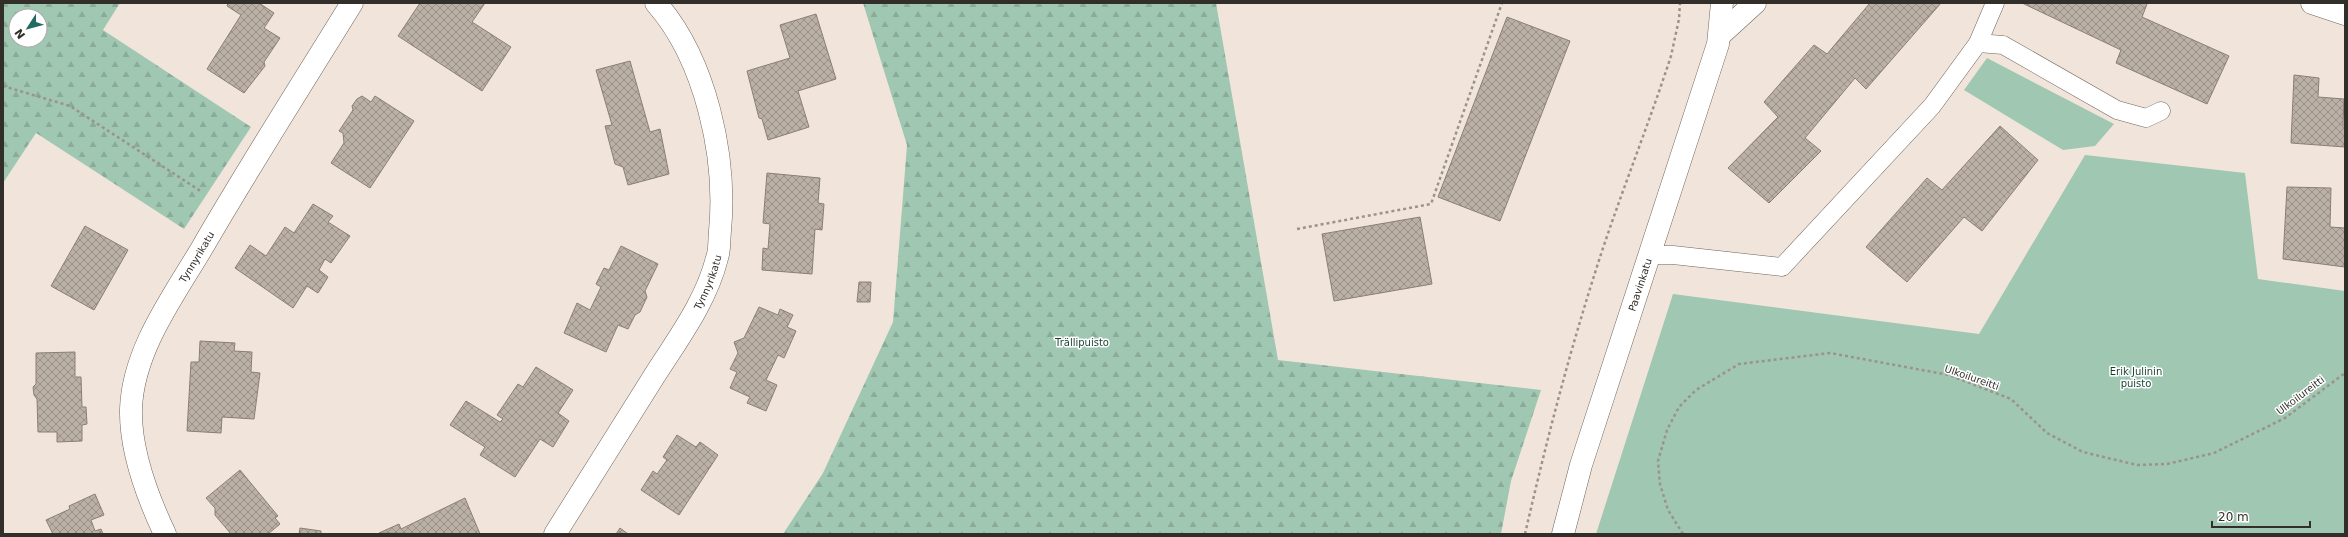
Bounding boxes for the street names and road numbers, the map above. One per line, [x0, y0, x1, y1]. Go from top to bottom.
street label: Tynnyrikatu [177, 230, 216, 286]
street label: Tynnyrikatu [692, 254, 724, 312]
street label: Paavinkatu [1626, 257, 1654, 313]
street label: Ulkoilureitti [1943, 363, 2001, 392]
street label: Ulkoilureitti [2274, 374, 2326, 417]

